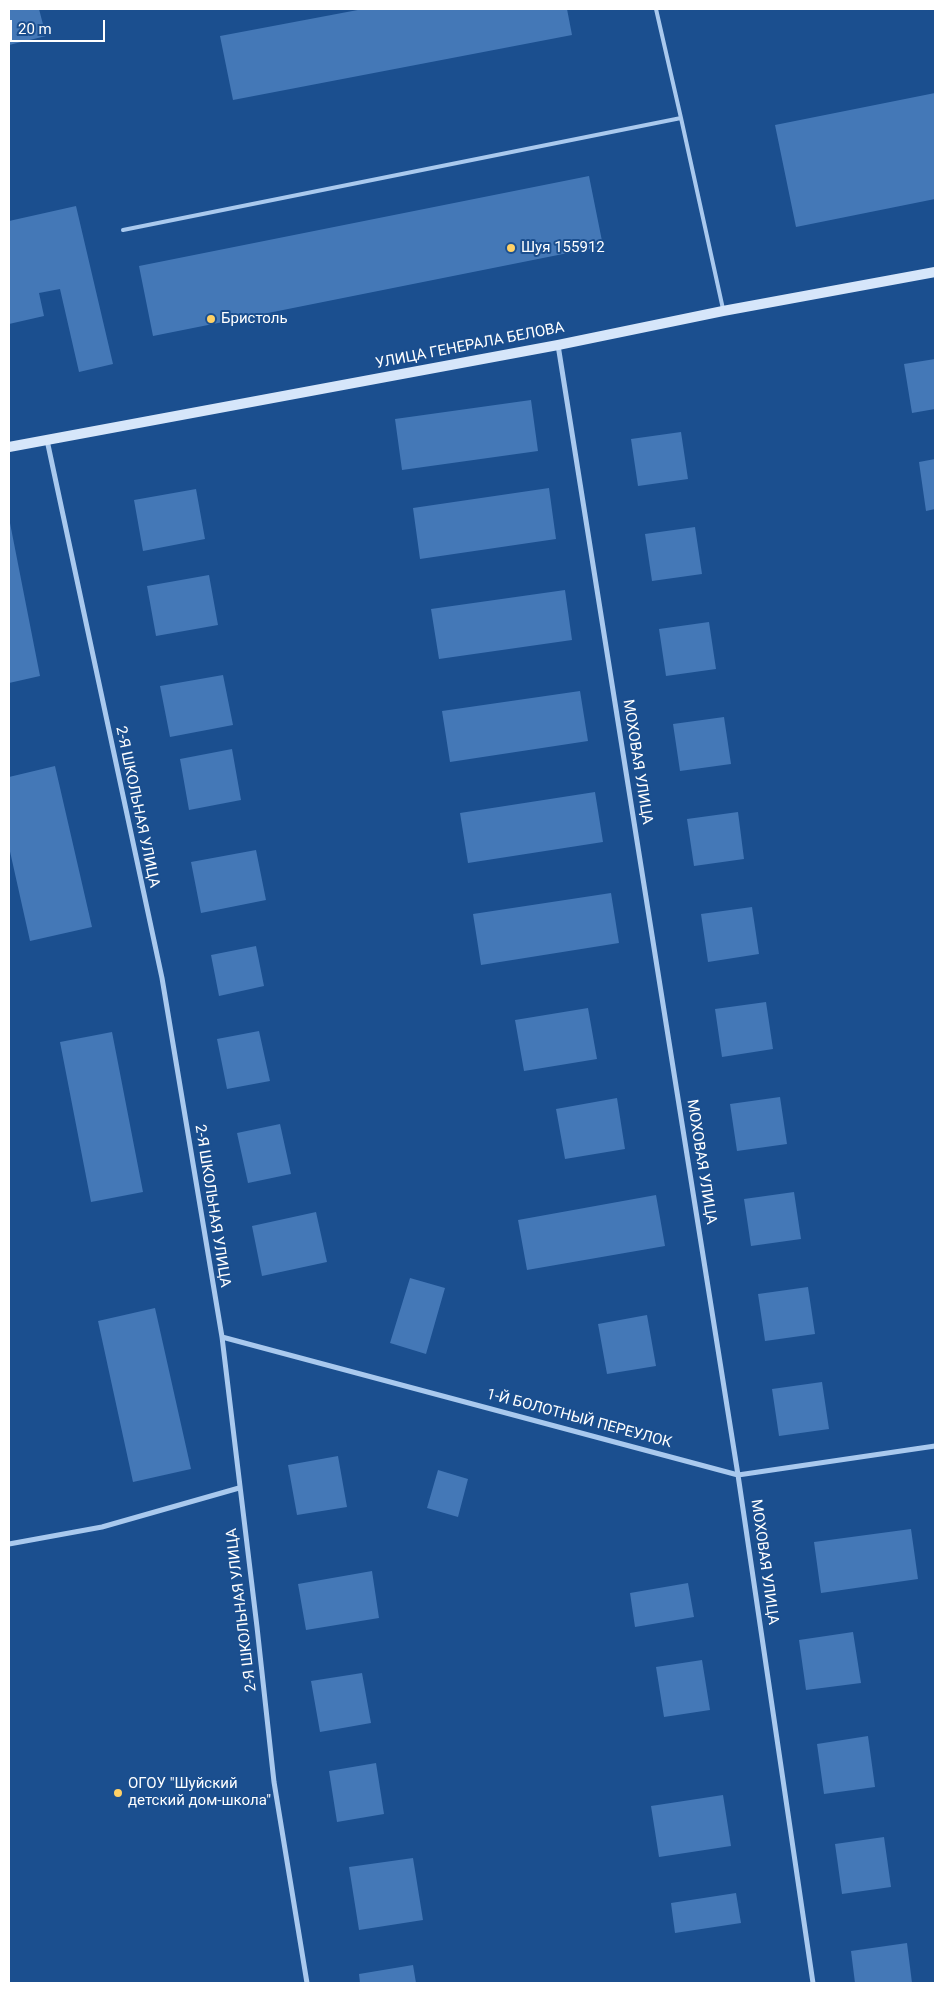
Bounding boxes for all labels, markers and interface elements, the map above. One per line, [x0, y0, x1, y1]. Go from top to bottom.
scale bar [12, 10, 108, 42]
text: 20 m [18, 20, 52, 38]
place label: Шуя 155912 [521, 239, 605, 257]
marker: Шуя 155912 [505, 242, 517, 254]
place label: Бристоль [221, 310, 288, 328]
marker: Бристоль [205, 313, 217, 325]
street label: УЛИЦА ГЕНЕРАЛА БЕЛОВА [374, 319, 566, 373]
street label: МОХОВАЯ УЛИЦА [618, 698, 656, 826]
street label: 2-Я ШКОЛЬНАЯ УЛИЦА [111, 725, 163, 889]
street label: МОХОВАЯ УЛИЦА [682, 1098, 720, 1226]
street label: 2-Я ШКОЛЬНАЯ УЛИЦА [190, 1123, 234, 1289]
street label: 1-Й БОЛОТНЫЙ ПЕРЕУЛОК [484, 1386, 674, 1452]
street label: МОХОВАЯ УЛИЦА [746, 1498, 782, 1626]
street label: 2-Я ШКОЛЬНАЯ УЛИЦА [223, 1527, 261, 1693]
place label: ОГОУ "Шуйский детский дом-школа" [128, 1775, 271, 1810]
marker: ОГОУ "Шуйский детский дом-школа" [112, 1787, 124, 1799]

